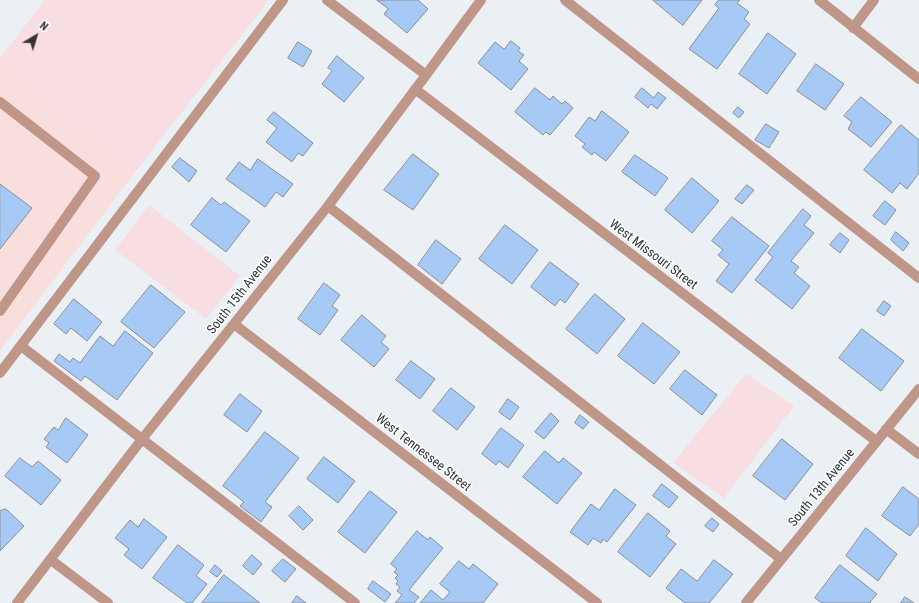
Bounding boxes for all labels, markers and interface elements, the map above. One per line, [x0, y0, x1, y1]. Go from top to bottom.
north arrow [16, 16, 56, 56]
text: N [37, 19, 50, 33]
street label: West Missouri Street [606, 217, 700, 293]
street label: South 15th Avenue [204, 252, 276, 338]
street label: West Tennessee Street [372, 411, 474, 495]
street label: South 13th Avenue [786, 446, 858, 530]

